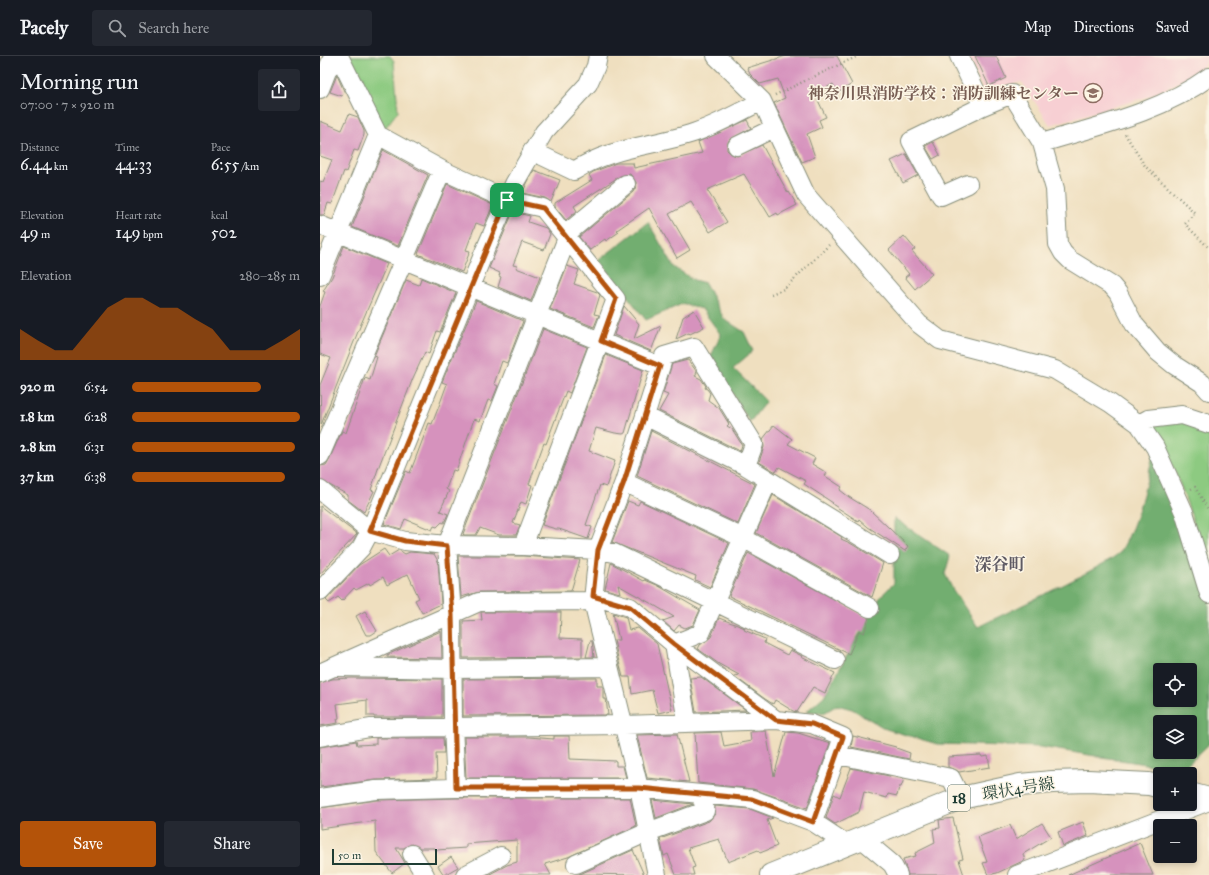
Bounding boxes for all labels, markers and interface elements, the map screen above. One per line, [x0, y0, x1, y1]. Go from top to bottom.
search box [92, 10, 372, 46]
text: Pacely [20, 16, 68, 39]
icon: search [106, 17, 128, 39]
text: Search here [138, 19, 209, 37]
text: Map [1024, 19, 1051, 36]
text: Directions [1073, 19, 1134, 36]
text: Saved [1156, 19, 1189, 36]
text: Morning run [20, 68, 139, 95]
button: share [258, 69, 300, 111]
school or university icon: 神奈川県消防学校：消防訓練センター [1082, 82, 1104, 104]
place label: 神奈川県消防学校：消防訓練センター [808, 84, 1079, 103]
text: 07:00 · 7 × 920 m [20, 97, 115, 113]
text: Distance [20, 141, 59, 154]
text: Time [115, 141, 140, 154]
text: Pace [211, 141, 231, 154]
text: 6.44 [20, 154, 51, 175]
text: 44:33 [115, 154, 152, 175]
text: 6:55 [211, 154, 239, 175]
text: km [51, 160, 68, 173]
text: /km [239, 160, 259, 173]
pin [490, 183, 524, 217]
icon: arrive [496, 189, 518, 211]
text: Elevation [20, 209, 64, 222]
text: Heart rate [115, 209, 162, 222]
text: kcal [211, 209, 228, 222]
text: 49 [20, 222, 39, 243]
text: 149 [115, 222, 141, 243]
text: 502 [211, 222, 237, 243]
text: m [39, 228, 50, 241]
text: bpm [141, 228, 163, 241]
text: Elevation [20, 268, 72, 284]
text: 280–285 m [239, 268, 300, 284]
text: 920 m [20, 379, 55, 395]
text: 6:54 [84, 379, 107, 395]
text: 1.8 km [20, 409, 55, 425]
text: 6:28 [84, 409, 107, 425]
text: 2.8 km [20, 439, 56, 455]
text: 6:31 [84, 439, 104, 455]
text: 3.7 km [20, 469, 54, 485]
text: 6:38 [84, 469, 106, 485]
district label: 深谷町 [975, 554, 1026, 575]
map controls [1153, 663, 1197, 863]
button: locate [1153, 663, 1197, 707]
button: layers [1153, 715, 1197, 759]
button: + [1153, 767, 1197, 811]
street label: 環状4号線 [981, 773, 1056, 804]
road number: 18 [948, 785, 970, 811]
button: − [1153, 819, 1197, 863]
button: Save [20, 821, 156, 867]
button: Share [164, 821, 300, 867]
scale bar [332, 847, 437, 866]
text: 50 m [338, 849, 361, 862]

